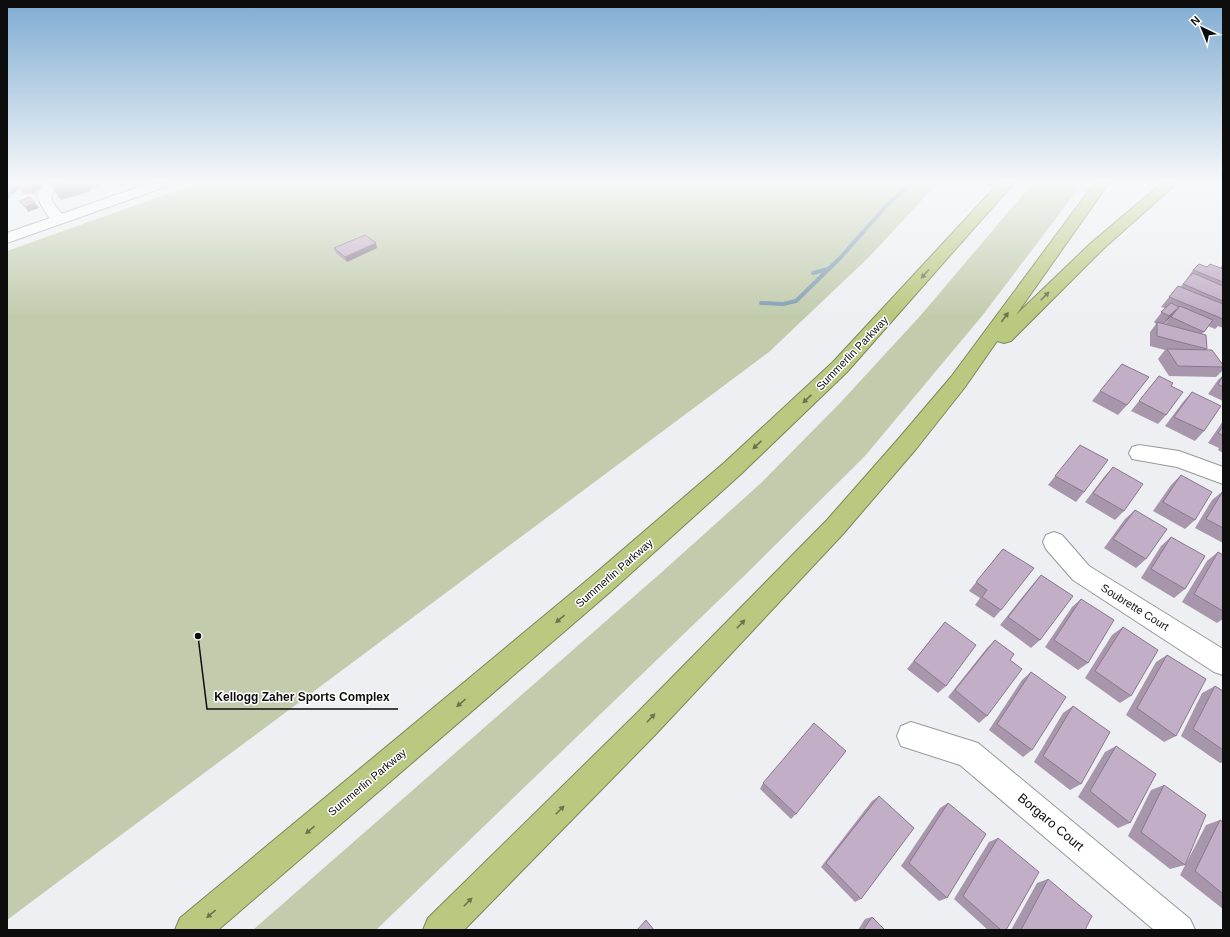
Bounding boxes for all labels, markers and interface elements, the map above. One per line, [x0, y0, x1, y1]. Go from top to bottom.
north arrow [1182, 8, 1222, 48]
text: N [1188, 14, 1202, 28]
one-way arrow [920, 269, 930, 279]
one-way arrow [1040, 291, 1050, 301]
one-way arrow [1001, 312, 1009, 322]
street label: Summerlin Parkway [814, 313, 891, 392]
one-way arrow [802, 394, 811, 403]
one-way arrow [752, 441, 762, 450]
street label: Summerlin Parkway [573, 536, 655, 610]
street label: Soubrette Court [1099, 581, 1171, 633]
one-way arrow [555, 615, 565, 624]
one-way arrow [737, 619, 746, 629]
callout: Kellogg Zaher Sports Complex [207, 685, 398, 709]
text: Kellogg Zaher Sports Complex [214, 690, 390, 704]
one-way arrow [455, 699, 466, 708]
one-way arrow [646, 713, 656, 723]
street label: Summerlin Parkway [326, 746, 409, 818]
street label: Borgaro Court [1015, 790, 1087, 854]
one-way arrow [555, 805, 565, 815]
one-way arrow [305, 825, 316, 834]
one-way arrow [463, 897, 473, 907]
one-way arrow [206, 909, 216, 918]

